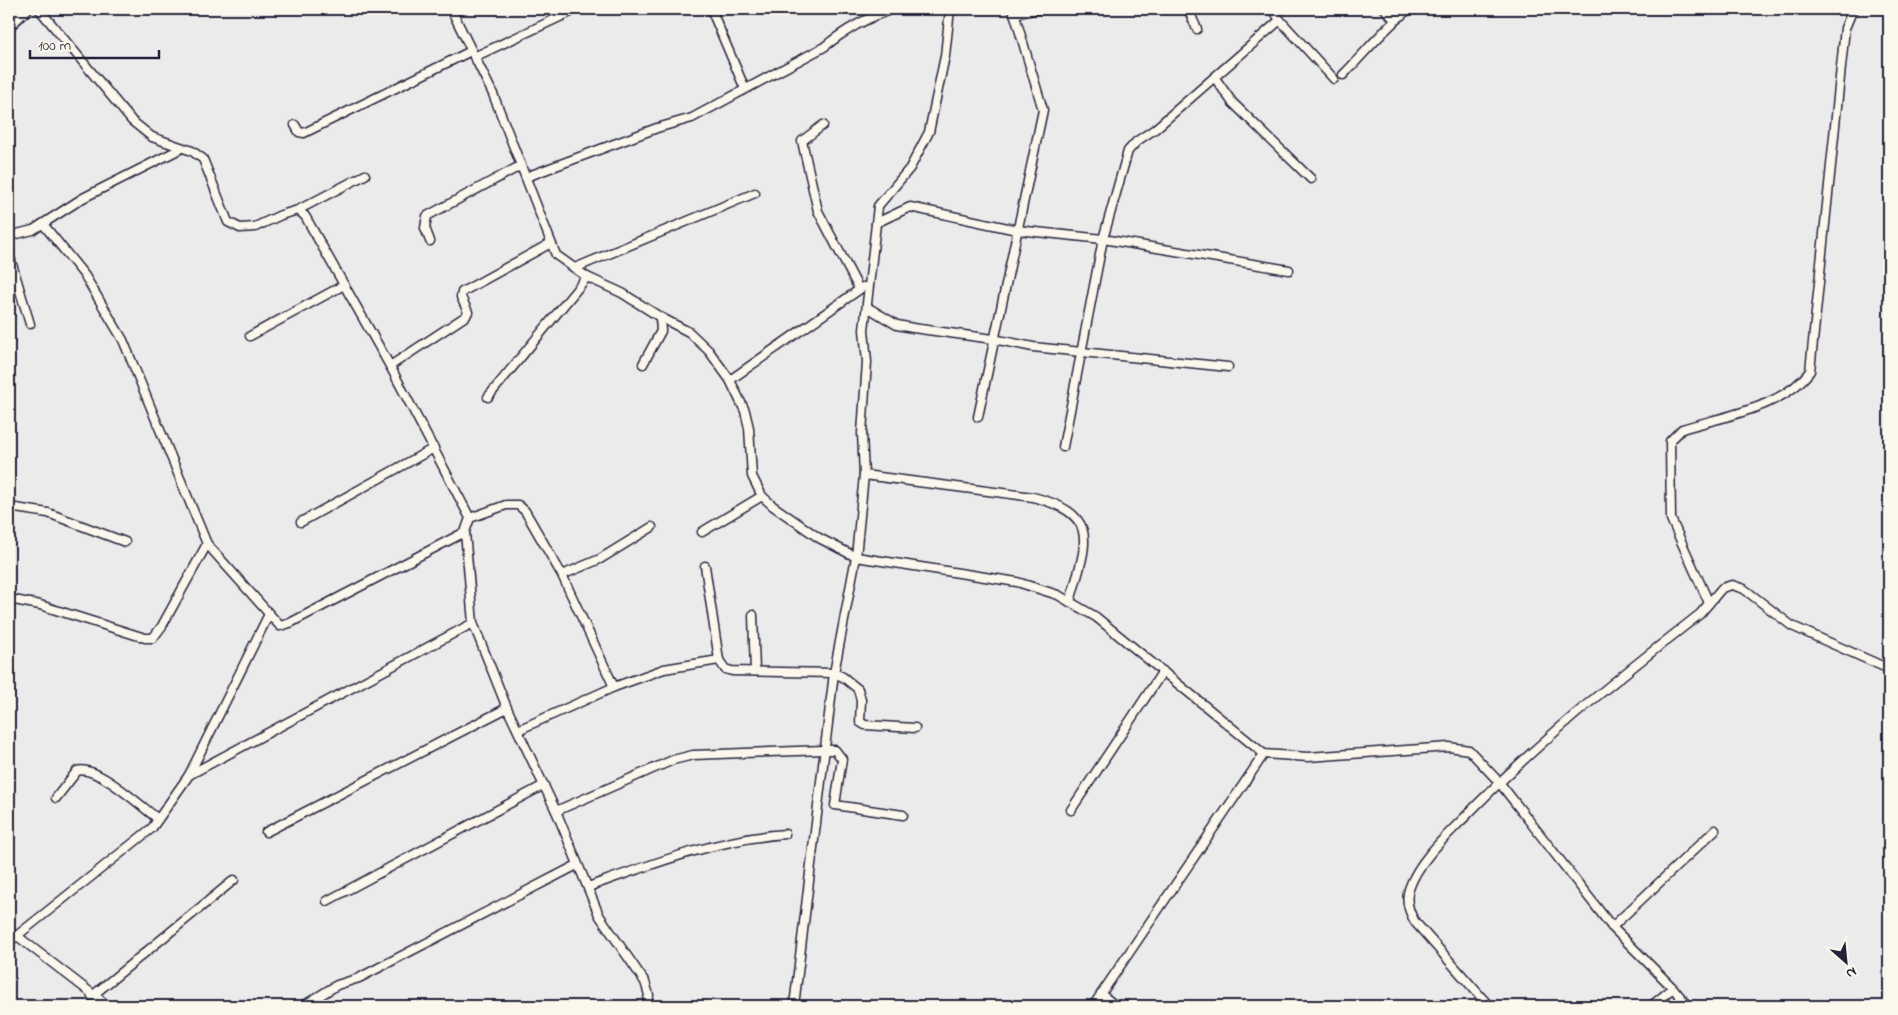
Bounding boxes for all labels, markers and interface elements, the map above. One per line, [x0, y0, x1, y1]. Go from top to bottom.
scale bar [30, 28, 159, 60]
text: 100 m [38, 35, 71, 57]
north arrow [1820, 938, 1870, 988]
text: N [1842, 961, 1860, 984]

